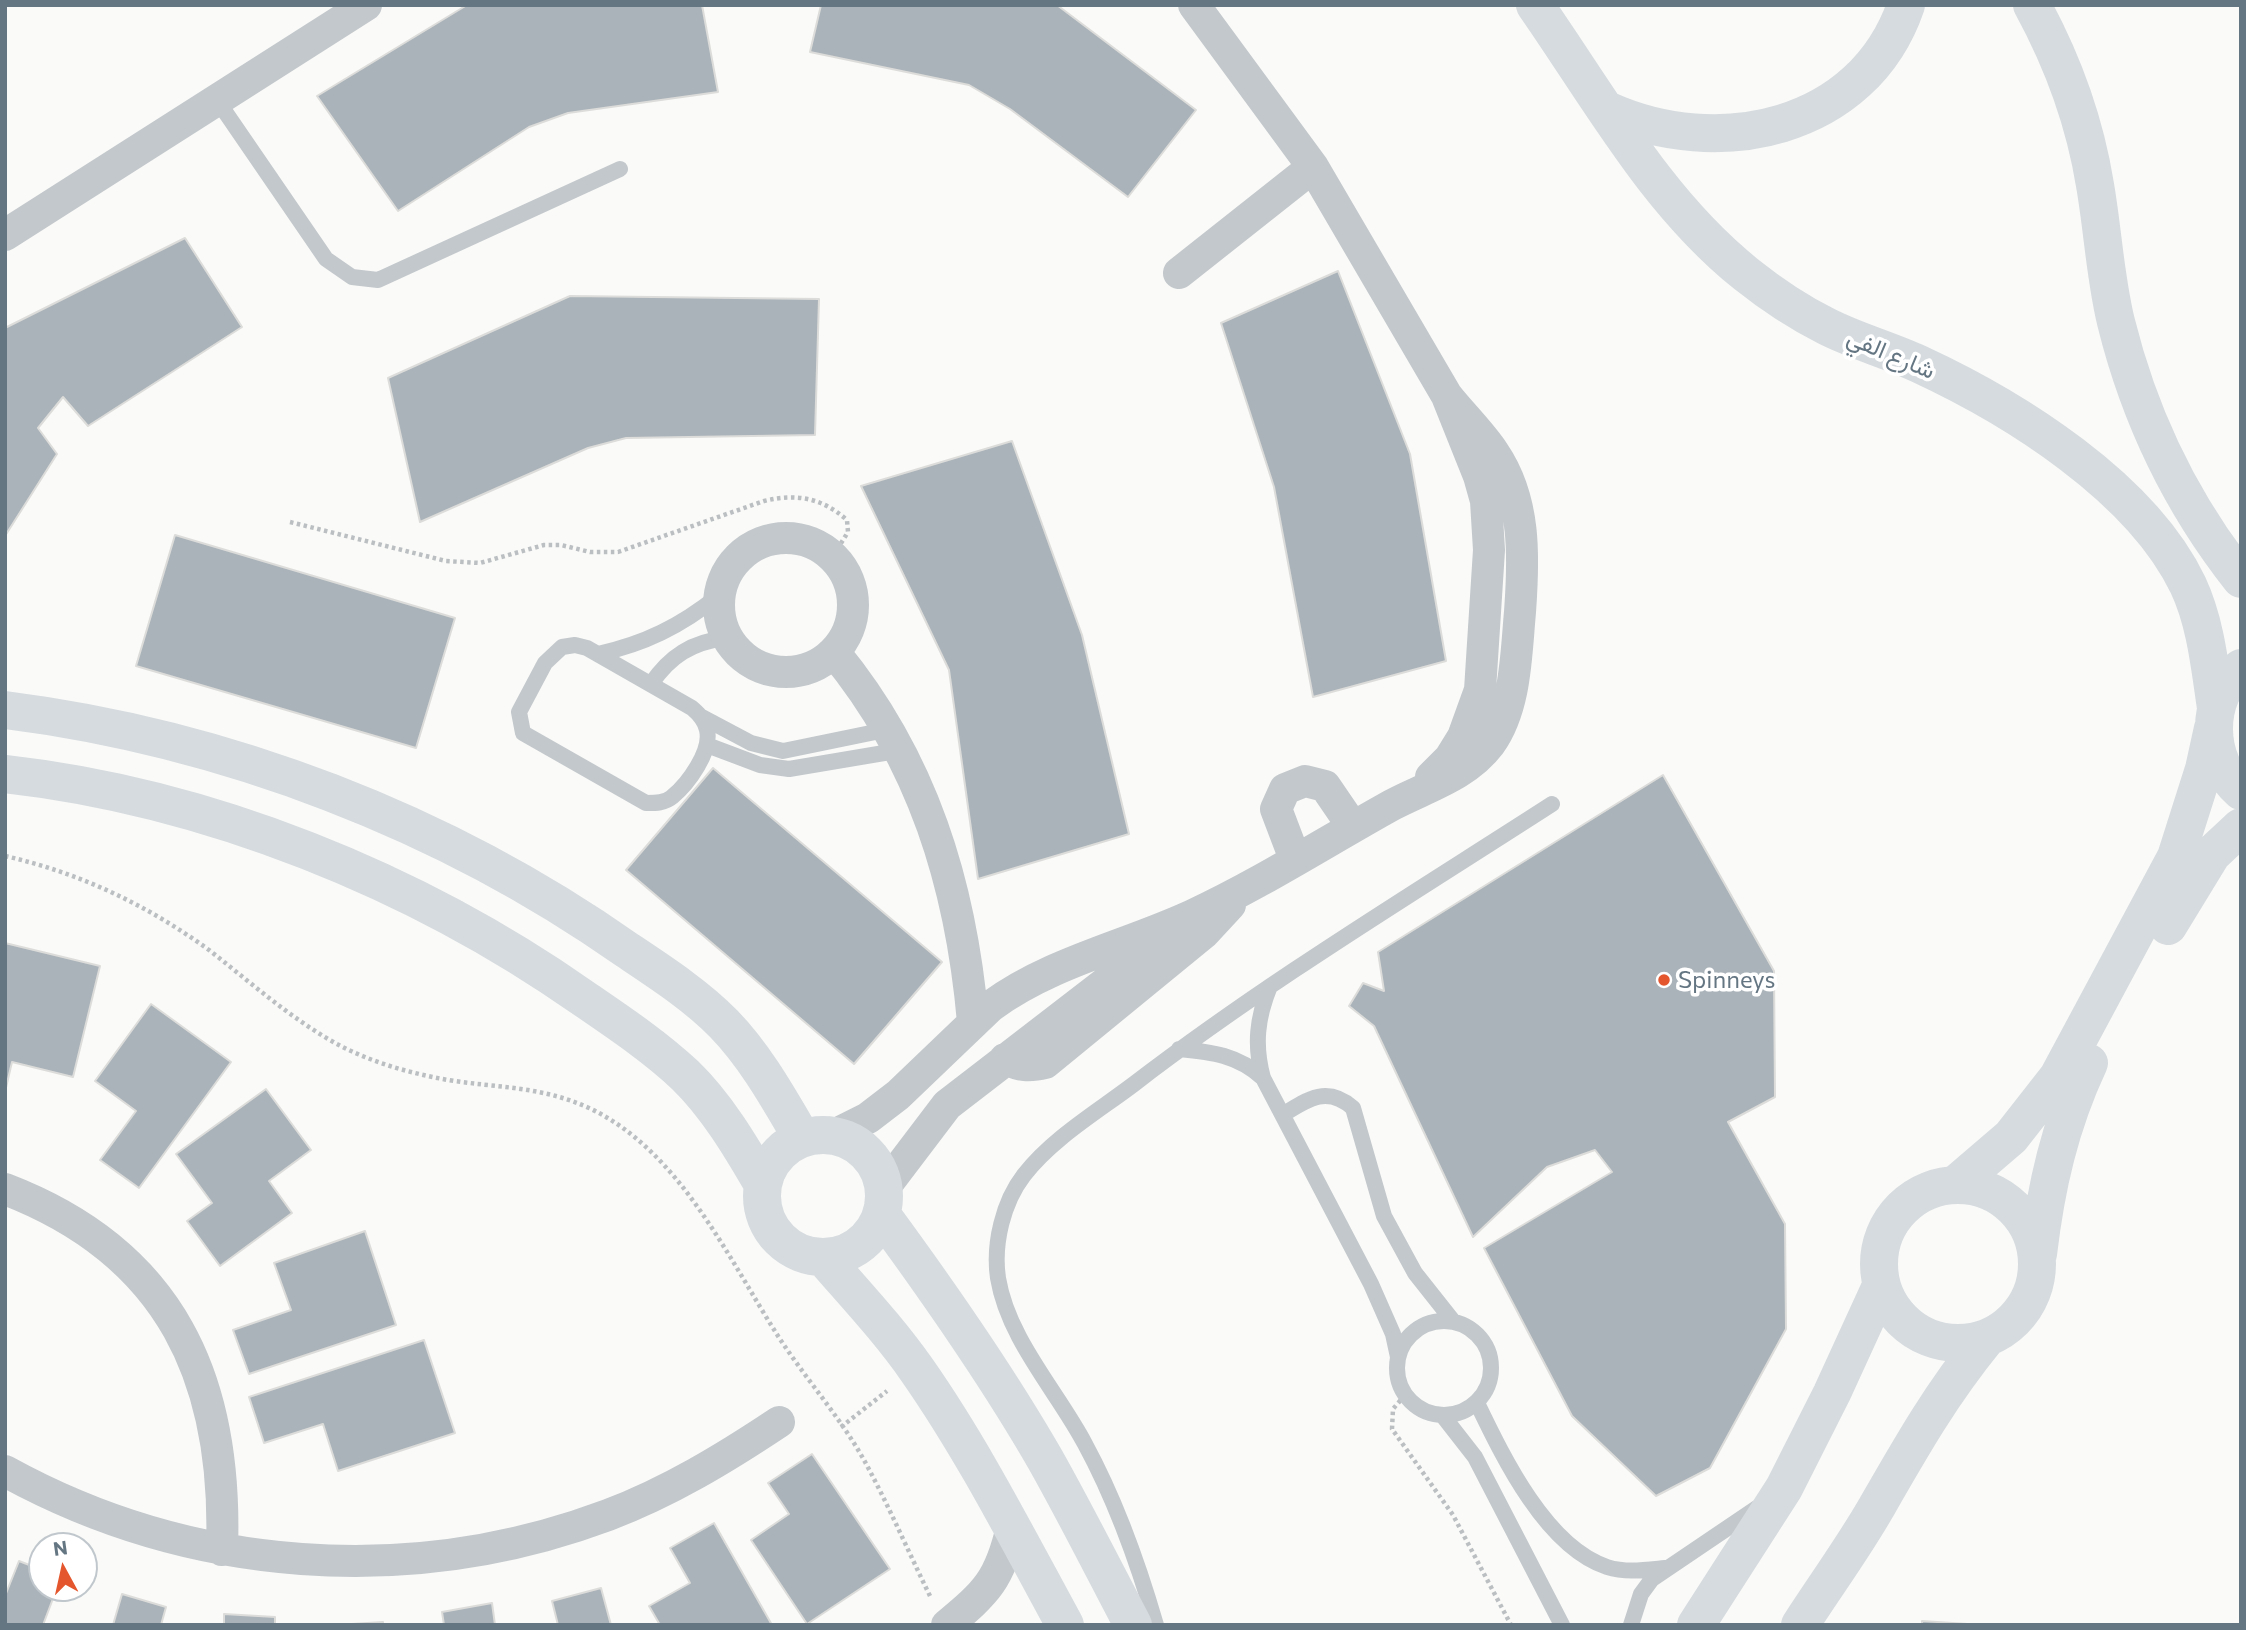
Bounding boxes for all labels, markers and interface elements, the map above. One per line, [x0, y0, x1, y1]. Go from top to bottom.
street label: شارع الفي [1843, 323, 1939, 385]
place label: Spinneys [1678, 966, 1776, 994]
marker: Spinneys [1656, 972, 1672, 988]
north arrow [28, 1532, 98, 1602]
text: N [52, 1535, 69, 1560]

